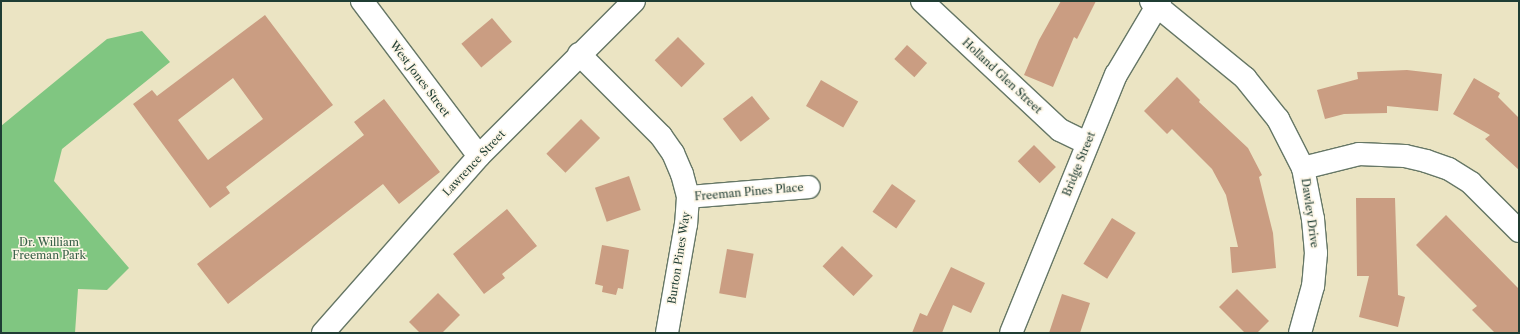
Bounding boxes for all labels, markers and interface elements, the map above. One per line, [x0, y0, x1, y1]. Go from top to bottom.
street label: Holland Glen Street [959, 36, 1045, 116]
street label: West Jones Street [387, 39, 453, 119]
street label: Lawrence Street [440, 127, 508, 199]
street label: Bridge Street [1060, 130, 1098, 198]
street label: Dawley Drive [1299, 177, 1321, 249]
street label: Freeman Pines Place [694, 181, 804, 203]
street label: Burton Pines Way [665, 211, 693, 305]
park label: Dr. William Freeman Park [12, 236, 86, 262]

